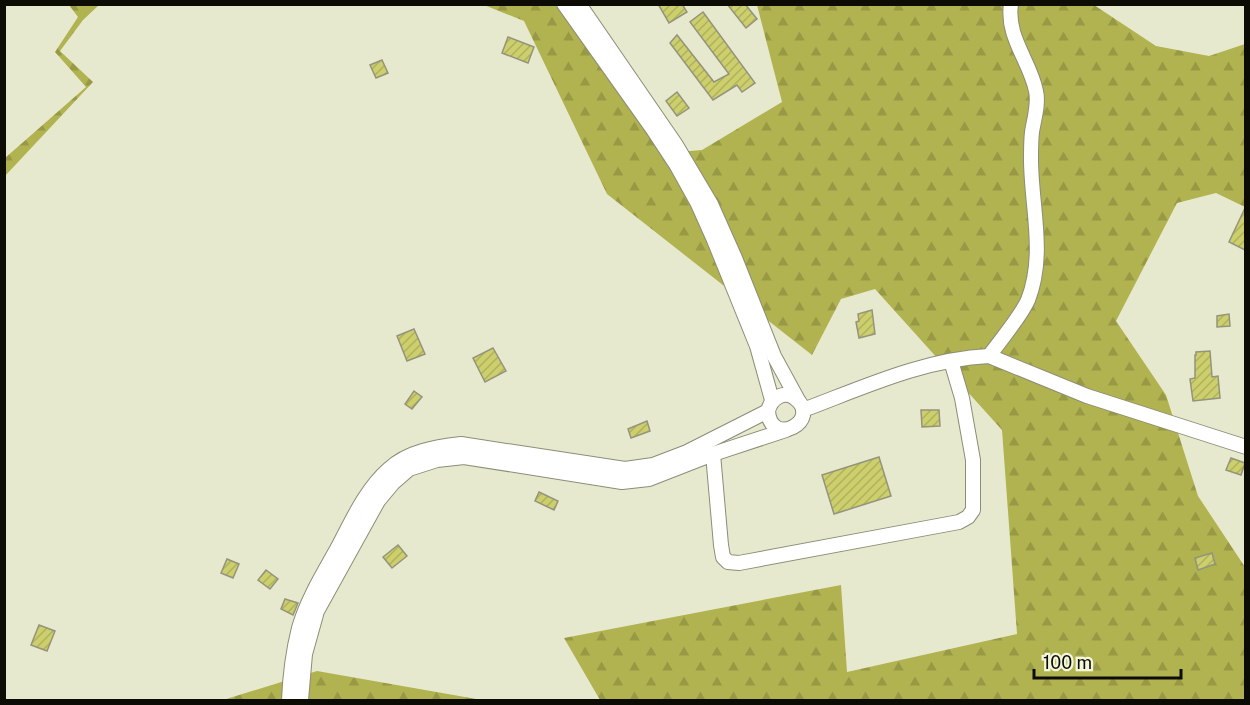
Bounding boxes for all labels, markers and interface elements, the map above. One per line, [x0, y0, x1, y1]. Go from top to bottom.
scale bar [1034, 642, 1181, 680]
text: 100 m [1043, 652, 1092, 673]

